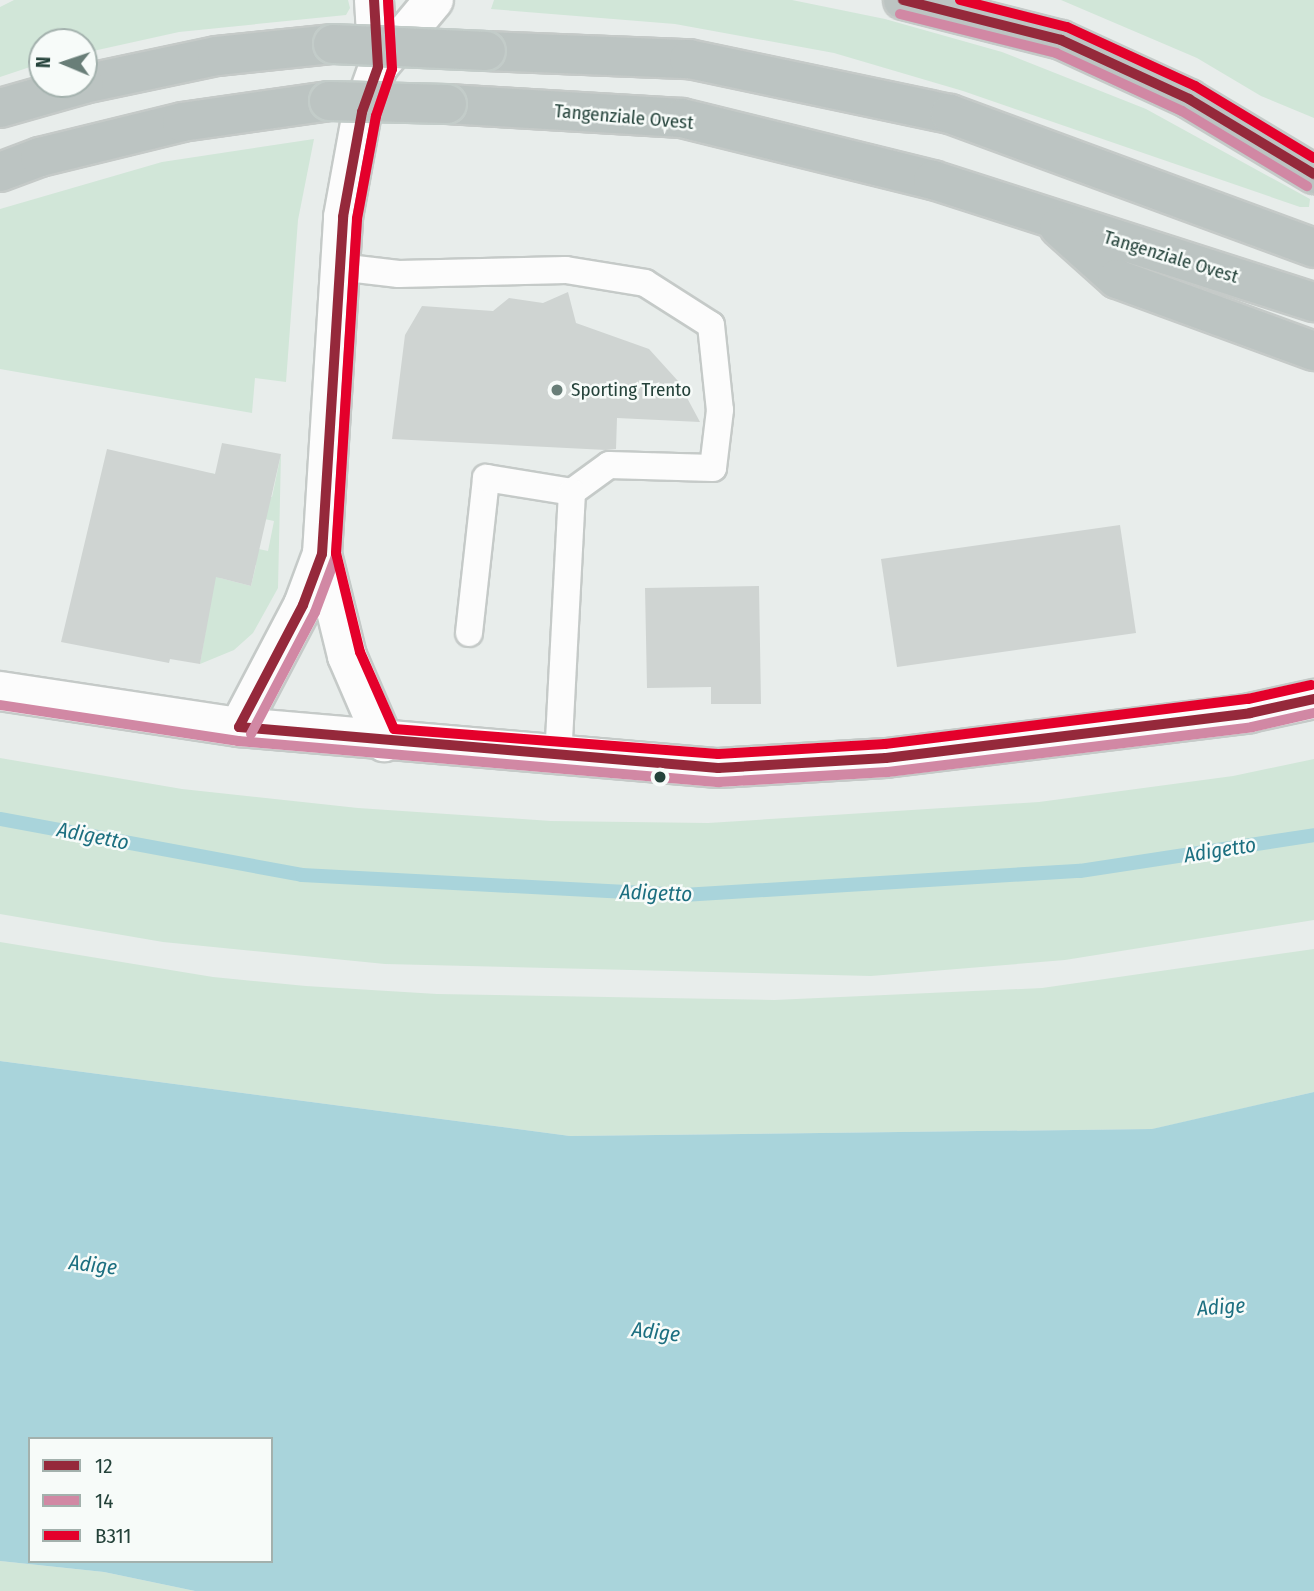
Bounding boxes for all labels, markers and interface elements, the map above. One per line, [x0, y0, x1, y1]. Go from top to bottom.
north arrow [28, 28, 98, 98]
text: N [32, 56, 55, 68]
street label: Tangenziale Ovest [554, 100, 694, 134]
street label: Tangenziale Ovest [1101, 226, 1241, 288]
place label: Sporting Trento [571, 379, 691, 401]
marker: Sporting Trento [549, 382, 565, 398]
unlabelled marker [653, 770, 667, 784]
water label: Adigetto [55, 817, 131, 855]
water label: Adigetto [1182, 832, 1258, 868]
water label: Adigetto [619, 879, 693, 907]
water label: Adige [67, 1250, 119, 1280]
water label: Adige [1196, 1293, 1246, 1321]
water label: Adige [630, 1317, 682, 1347]
legend [28, 1437, 273, 1563]
text: 12 [95, 1453, 112, 1479]
text: 14 [95, 1488, 113, 1514]
text: B311 [95, 1523, 132, 1549]

